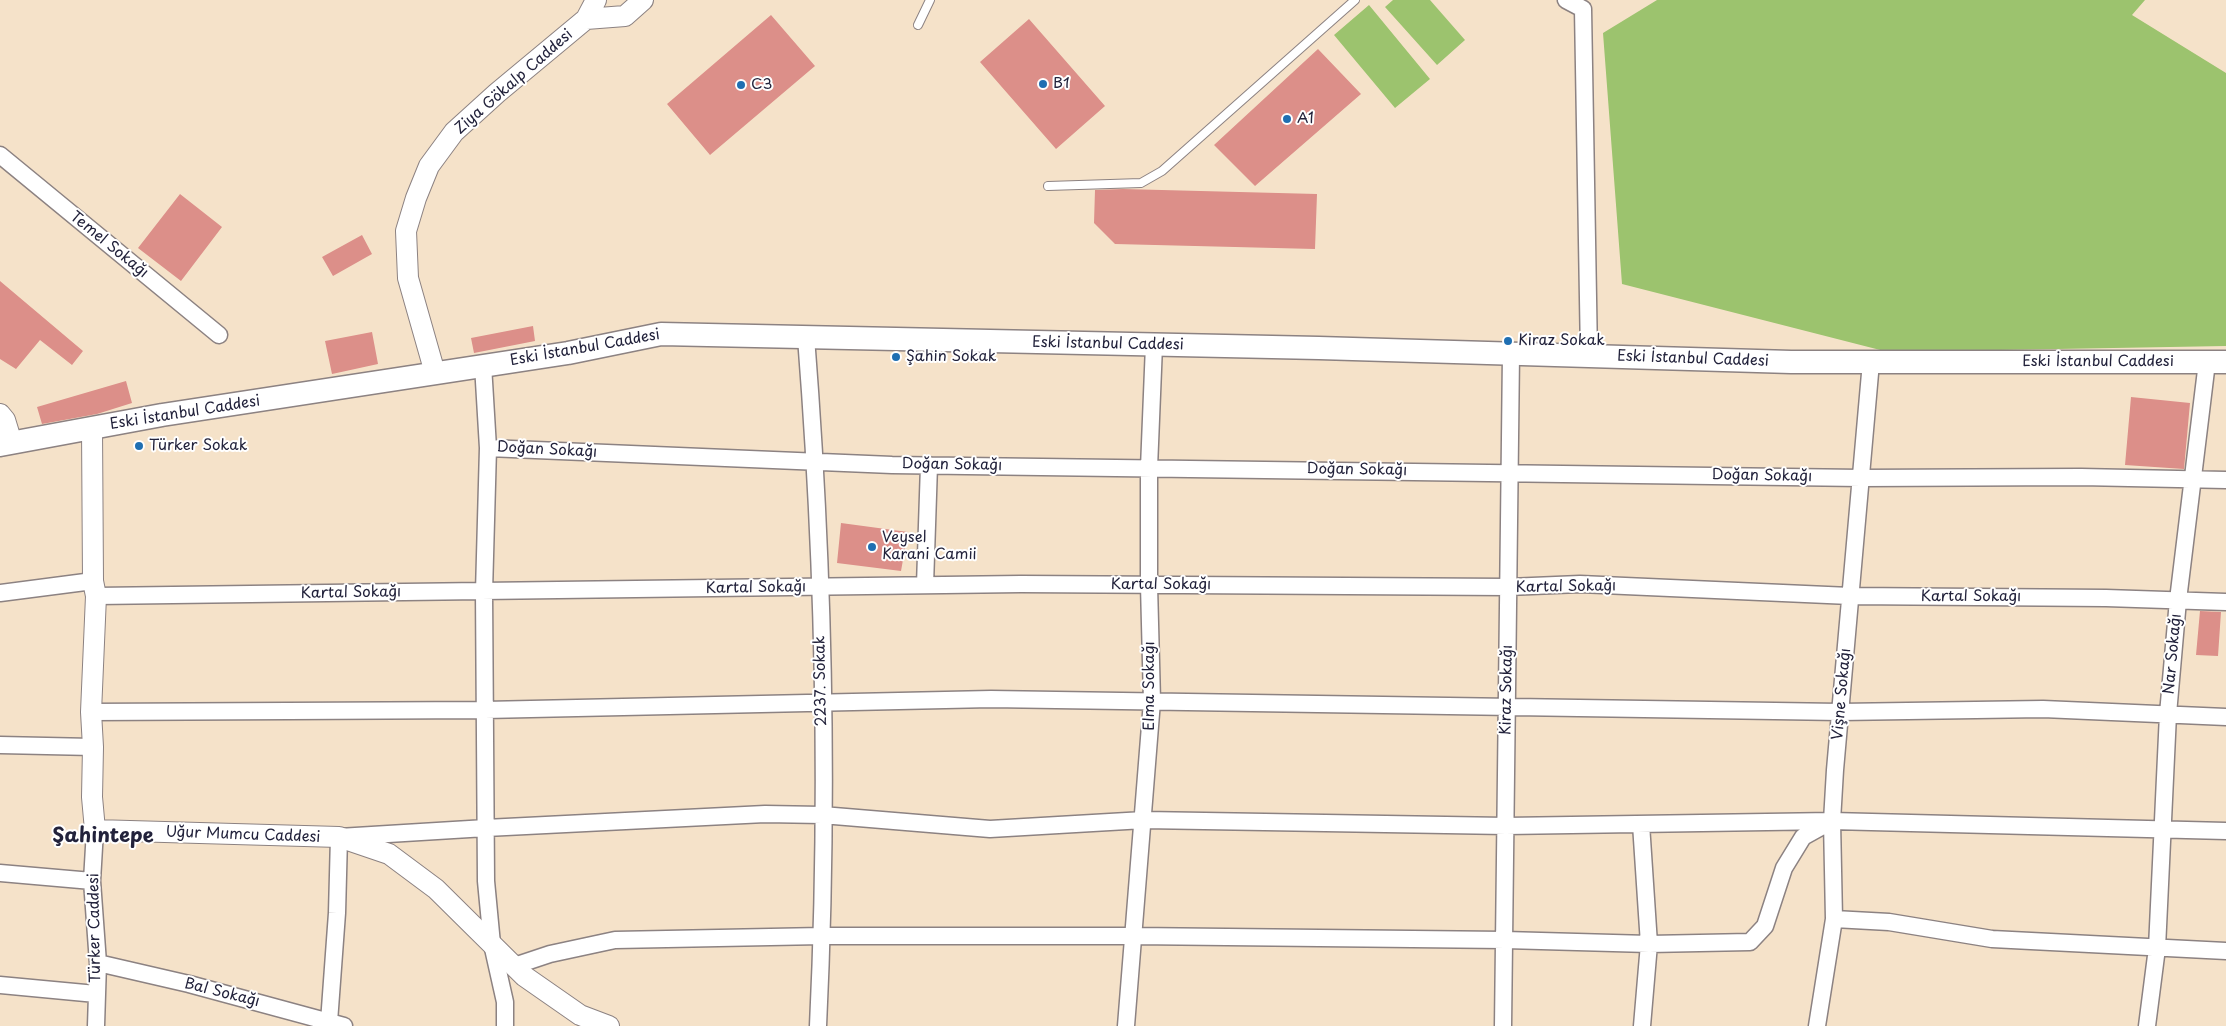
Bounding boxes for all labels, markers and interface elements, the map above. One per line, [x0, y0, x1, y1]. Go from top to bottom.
street label: Ziya Gökalp Caddesi [451, 26, 577, 138]
place label: B1 [1053, 75, 1070, 93]
place label: C3 [751, 76, 772, 94]
marker: B1 [1037, 78, 1049, 90]
marker: C3 [735, 79, 747, 91]
place label: A1 [1297, 110, 1314, 128]
marker: A1 [1281, 113, 1293, 125]
street label: Temel Sokağı [66, 208, 152, 282]
street label: Eski İstanbul Caddesi [509, 326, 661, 370]
place label: Kiraz Sokak [1518, 332, 1605, 350]
street label: Eski İstanbul Caddesi [1032, 334, 1184, 354]
marker: Kiraz Sokak [1502, 335, 1514, 347]
street label: Eski İstanbul Caddesi [1617, 347, 1769, 371]
place label: Şahin Sokak [906, 348, 996, 366]
marker: Şahin Sokak [890, 351, 902, 363]
street label: Eski İstanbul Caddesi [2022, 353, 2174, 371]
street label: Eski İstanbul Caddesi [109, 392, 261, 434]
place label: Türker Sokak [149, 437, 247, 455]
street label: Doğan Sokağı [496, 438, 598, 462]
marker: Türker Sokak [133, 440, 145, 452]
street label: Doğan Sokağı [902, 455, 1002, 475]
street label: Doğan Sokağı [1307, 460, 1407, 480]
street label: Doğan Sokağı [1712, 466, 1812, 486]
place label: Veysel Karani Camii [882, 529, 977, 564]
marker: Veysel Karani Camii [866, 541, 878, 553]
street label: Kartal Sokağı [1111, 576, 1211, 594]
street label: Kartal Sokağı [1516, 577, 1616, 597]
street label: Kartal Sokağı [706, 578, 806, 598]
street label: Kartal Sokağı [301, 583, 401, 603]
street label: Kartal Sokağı [1921, 588, 2021, 606]
street label: Nar Sokağı [2161, 613, 2185, 695]
street label: 2237. Sokak [811, 636, 831, 726]
street label: Elma Sokağı [1141, 641, 1159, 731]
street label: Kiraz Sokağı [1497, 645, 1517, 735]
street label: Vişne Sokağı [1829, 647, 1855, 741]
street label: Uğur Mumcu Caddesi [165, 823, 321, 847]
district label: Şahintepe [52, 824, 154, 848]
street label: Türker Caddesi [85, 873, 105, 983]
street label: Bal Sokağı [182, 975, 262, 1011]

